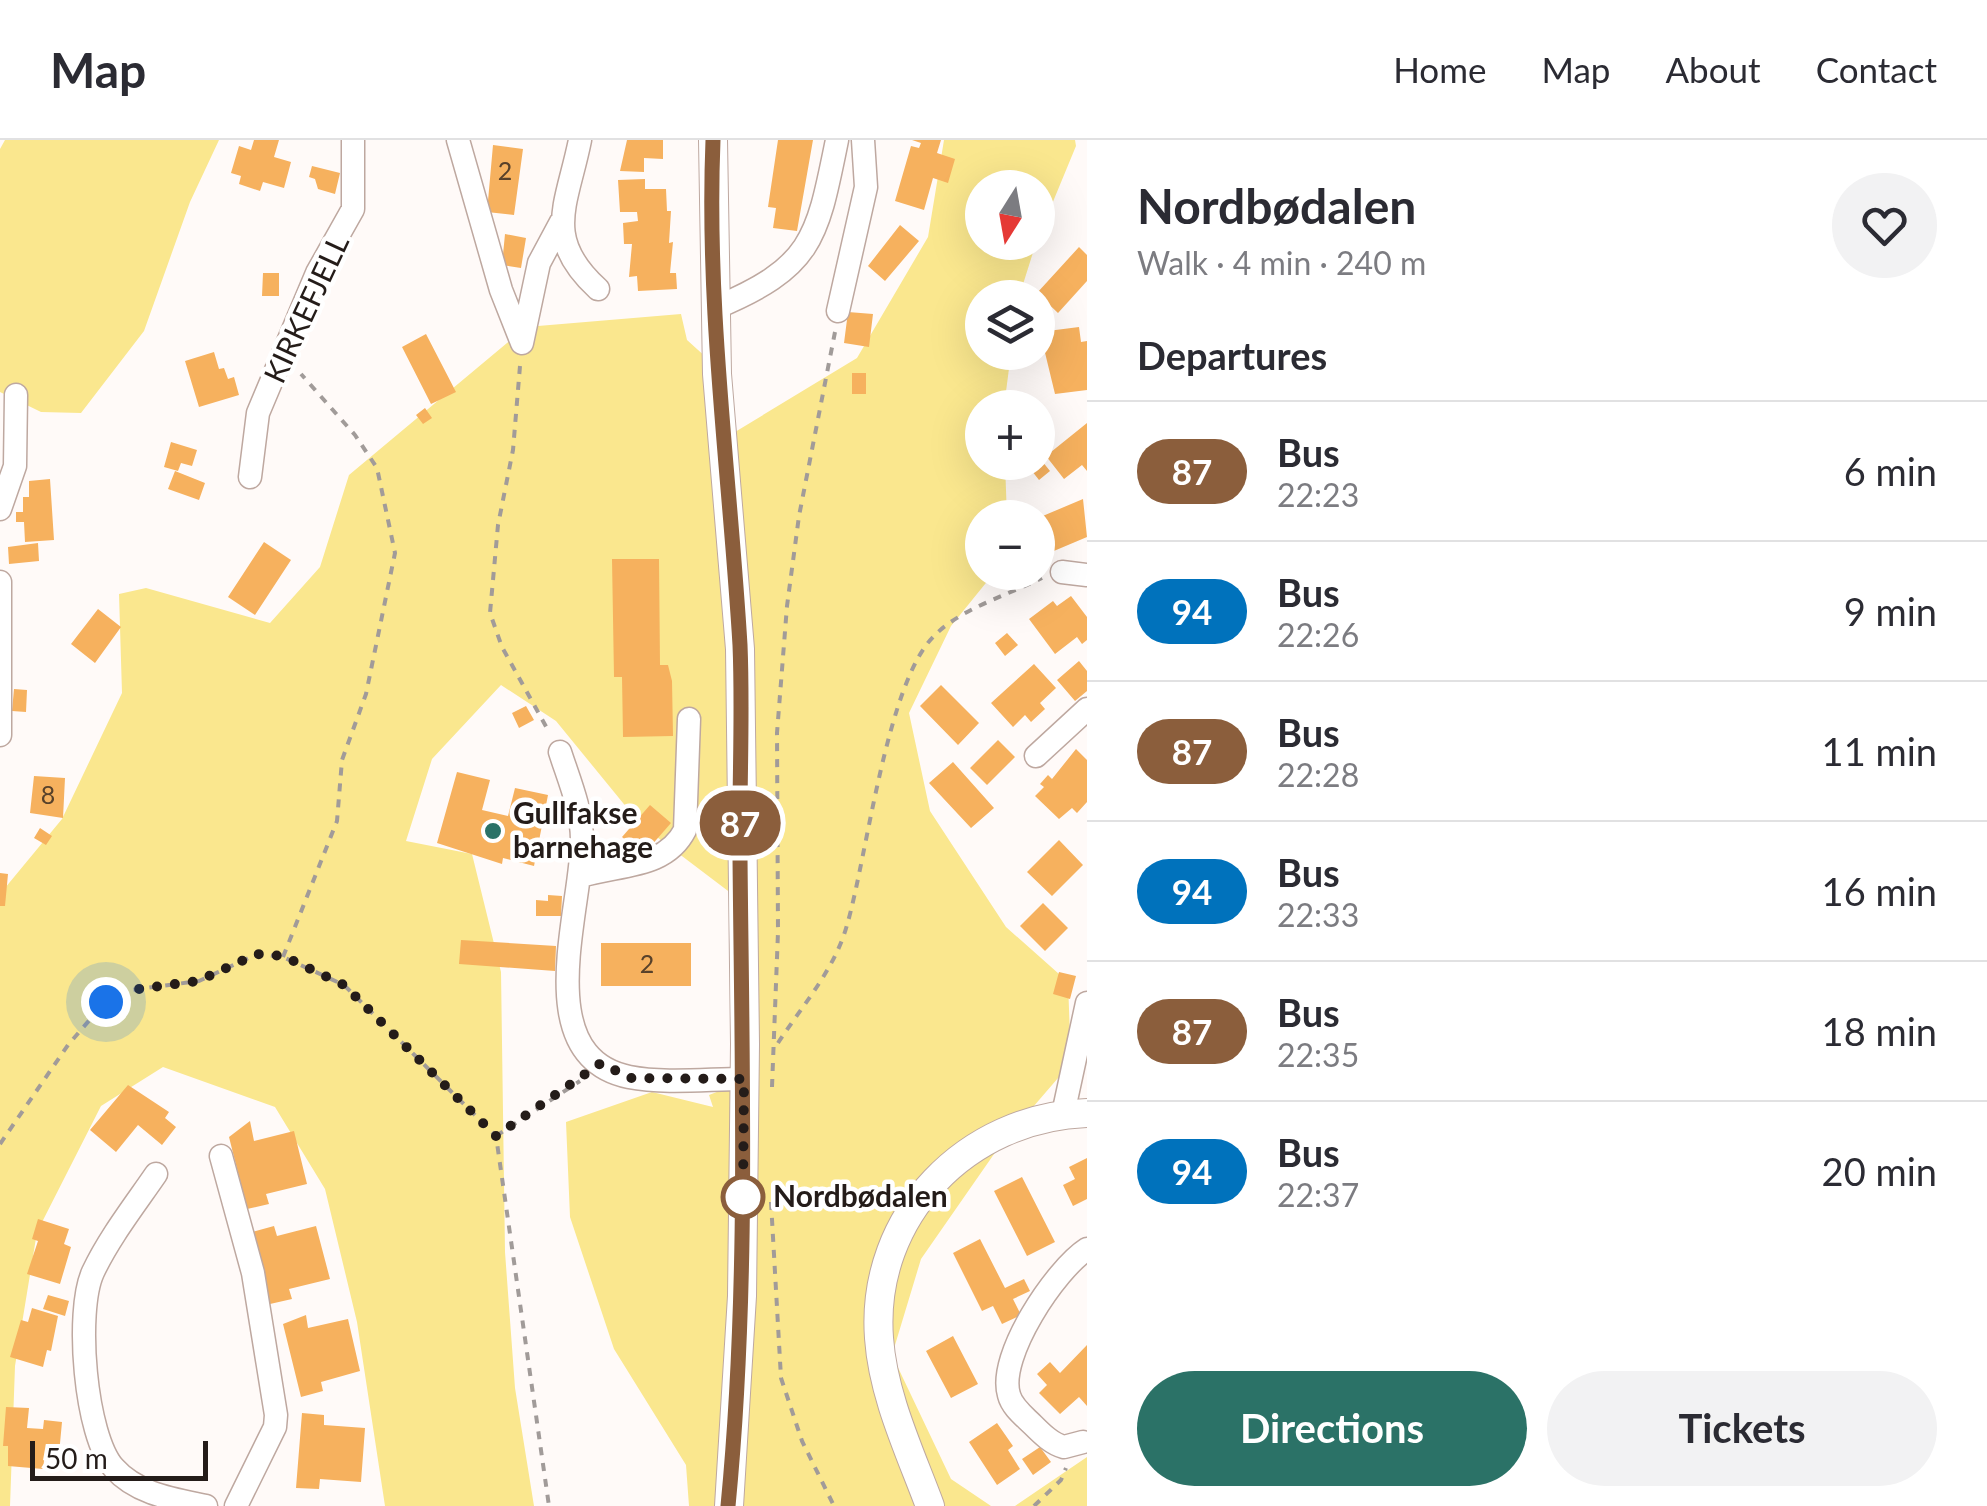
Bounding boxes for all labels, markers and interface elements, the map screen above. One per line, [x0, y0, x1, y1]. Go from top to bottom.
text: Map [50, 41, 146, 98]
text: Home [1393, 48, 1486, 90]
text: Map [1541, 48, 1610, 90]
text: About [1665, 48, 1761, 90]
text: Contact [1816, 48, 1937, 90]
house number: 2 [498, 155, 512, 185]
north arrow [965, 170, 1055, 260]
map controls [965, 170, 1055, 590]
button: heart [1832, 173, 1937, 278]
text: Nordbødalen [1137, 177, 1416, 234]
street label: KIRKEFJELL [255, 228, 355, 388]
text: Walk · 4 min · 240 m [1137, 243, 1426, 282]
button: layers [965, 280, 1055, 370]
text: Departures [1137, 332, 1327, 378]
button: + [965, 390, 1055, 480]
text: Bus [1277, 429, 1340, 475]
text: 6 min [1844, 448, 1937, 494]
text: 87 [1172, 450, 1212, 492]
text: 22:23 [1277, 475, 1359, 514]
button: − [965, 500, 1055, 590]
text: Bus [1277, 569, 1340, 615]
text: 9 min [1844, 588, 1937, 634]
text: 94 [1172, 590, 1212, 632]
text: 22:26 [1277, 615, 1359, 654]
text: Bus [1277, 709, 1340, 755]
text: 11 min [1822, 728, 1937, 774]
text: 87 [1172, 730, 1212, 772]
text: 22:28 [1277, 755, 1359, 794]
house number: 8 [41, 779, 55, 809]
line badge: 87 [695, 790, 785, 856]
place label: Gullfakse barnehage [513, 794, 653, 864]
text: 87 [720, 802, 760, 844]
marker: Gullfakse barnehage [482, 820, 504, 842]
text: Bus [1277, 849, 1340, 895]
text: 16 min [1822, 868, 1937, 914]
text: 94 [1172, 870, 1212, 912]
text: 22:33 [1277, 895, 1359, 934]
house number: 2 [640, 948, 654, 978]
your location [81, 977, 131, 1027]
text: Bus [1277, 989, 1340, 1035]
text: 18 min [1822, 1008, 1937, 1054]
text: 87 [1172, 1010, 1212, 1052]
text: 22:35 [1277, 1035, 1359, 1074]
text: Bus [1277, 1129, 1340, 1175]
text: 20 min [1822, 1148, 1937, 1194]
text: 94 [1172, 1150, 1212, 1192]
text: 22:37 [1277, 1175, 1359, 1214]
marker: Nordbødalen [722, 1176, 764, 1218]
place label: Nordbødalen [773, 1177, 948, 1213]
button: Directions [1137, 1371, 1527, 1486]
button: Tickets [1547, 1371, 1937, 1486]
scale bar [30, 1436, 208, 1480]
text: 50 m [45, 1441, 108, 1475]

